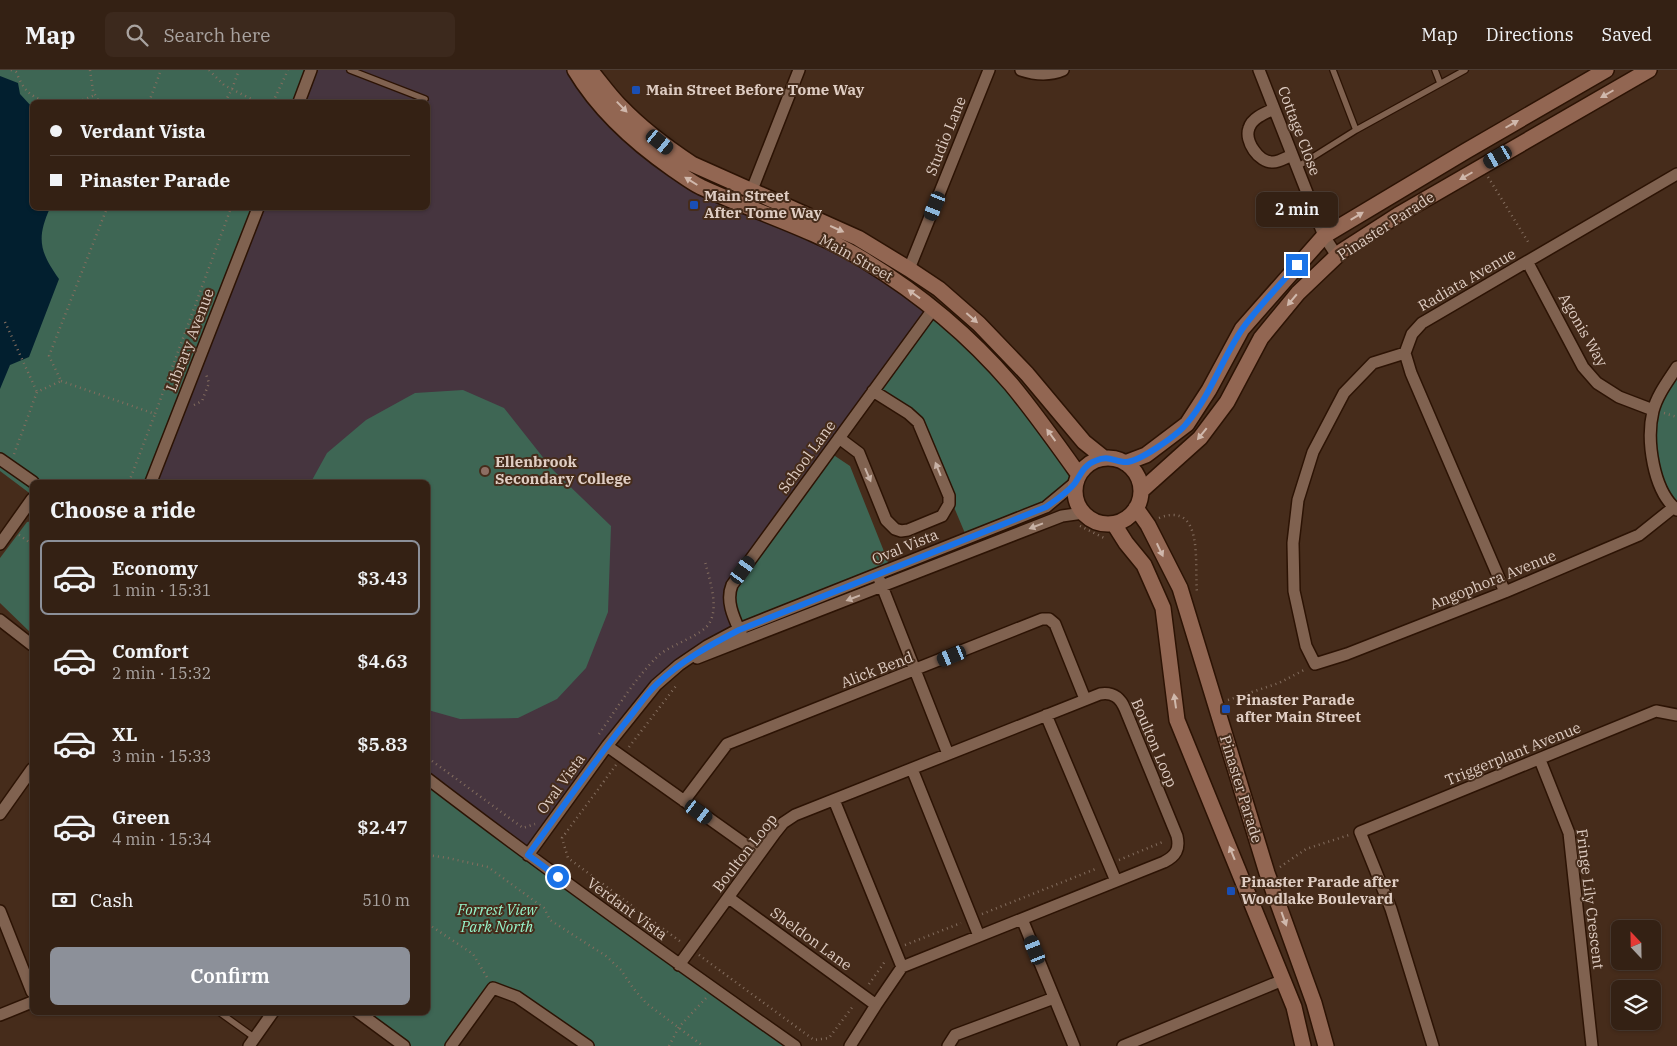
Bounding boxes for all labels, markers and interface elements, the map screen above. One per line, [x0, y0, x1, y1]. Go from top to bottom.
search box [105, 12, 455, 57]
text: Map [25, 19, 75, 51]
icon: search [123, 21, 151, 49]
text: Search here [163, 23, 270, 47]
text: Map [1421, 23, 1458, 46]
text: Directions [1486, 23, 1574, 46]
text: Saved [1602, 23, 1652, 46]
place label: Main Street Before Tome Way [646, 80, 865, 99]
street label: Cottage Close [1274, 83, 1325, 178]
marker: Main Street Before Tome Way [630, 84, 642, 96]
one-way arrow [1600, 90, 1613, 99]
street label: Studio Lane [921, 93, 970, 178]
one-way arrow [616, 101, 628, 113]
text: Verdant Vista [80, 119, 206, 143]
one-way arrow [1505, 120, 1518, 129]
car [643, 127, 676, 157]
car [1481, 143, 1514, 171]
text: Pinaster Parade [80, 168, 230, 192]
one-way arrow [1459, 171, 1473, 180]
one-way arrow [685, 177, 698, 186]
place label: Main Street After Tome Way [704, 186, 823, 222]
street label: Pinaster Parade [1334, 187, 1438, 264]
car [922, 189, 947, 223]
callout: 2 min [1256, 192, 1338, 228]
marker: Main Street After Tome Way [688, 199, 700, 211]
text: 2 min [1275, 199, 1319, 219]
one-way arrow [1350, 211, 1363, 221]
one-way arrow [830, 225, 844, 233]
street label: Main Street [816, 230, 896, 286]
street label: Radiata Avenue [1414, 244, 1519, 315]
route end [1286, 254, 1308, 276]
street label: Library Avenue [161, 286, 218, 394]
one-way arrow [907, 289, 921, 299]
street label: Agonis Way [1555, 290, 1612, 370]
one-way arrow [1287, 294, 1298, 306]
one-way arrow [966, 312, 978, 324]
street label: School Lane [774, 416, 839, 497]
one-way arrow [1046, 428, 1056, 442]
one-way arrow [1197, 428, 1208, 441]
place label: Ellenbrook Secondary College [495, 452, 631, 488]
one-way arrow [933, 462, 941, 476]
marker: Ellenbrook Secondary College [479, 465, 491, 477]
one-way arrow [864, 468, 872, 482]
text: Choose a ride [50, 495, 196, 524]
one-way arrow [1029, 523, 1044, 530]
street label: Oval Vista [869, 525, 941, 568]
one-way arrow [1157, 543, 1165, 557]
street label: Angophora Avenue [1427, 546, 1559, 614]
car [728, 553, 757, 587]
icon: car [52, 555, 97, 600]
text: Economy [112, 556, 198, 580]
text: $3.43 [357, 566, 408, 590]
text: 1 min · 15:31 [112, 580, 211, 600]
one-way arrow [845, 595, 860, 602]
icon: car [52, 638, 97, 683]
text: Comfort [112, 639, 189, 663]
car [935, 643, 968, 669]
street label: Alick Bend [838, 647, 916, 692]
text: $4.63 [357, 649, 408, 673]
text: 2 min · 15:32 [112, 663, 211, 683]
place label: Pinaster Parade after Main Street [1236, 690, 1361, 726]
one-way arrow [1170, 693, 1178, 709]
street label: Boulton Loop [1127, 696, 1182, 790]
marker: Pinaster Parade after Main Street [1220, 703, 1232, 715]
street label: Triggerplant Avenue [1442, 718, 1584, 789]
icon: car [52, 721, 97, 766]
text: XL [112, 722, 138, 746]
text: $5.83 [357, 732, 408, 756]
street label: Pinaster Parade [1216, 733, 1267, 845]
text: 3 min · 15:33 [112, 746, 211, 766]
street label: Oval Vista [532, 750, 589, 818]
car [682, 797, 715, 827]
icon: car [52, 804, 97, 849]
text: Green [112, 805, 170, 829]
street label: Boulton Loop [708, 810, 781, 896]
text: $2.47 [357, 815, 408, 839]
street label: Fringe Lily Crescent [1572, 828, 1609, 970]
text: 4 min · 15:34 [112, 829, 211, 849]
one-way arrow [1228, 845, 1236, 860]
route start [547, 866, 569, 888]
place label: Pinaster Parade after Woodlake Boulevard [1241, 872, 1400, 908]
street label: Verdant Vista [583, 873, 671, 944]
marker: Pinaster Parade after Woodlake Boulevard [1225, 885, 1237, 897]
icon: cash [50, 886, 78, 914]
text: Cash [90, 888, 134, 912]
text: 510 m [362, 890, 410, 910]
park label: Forrest View Park North [456, 900, 538, 936]
street label: Sheldon Lane [767, 903, 856, 975]
one-way arrow [1280, 912, 1288, 927]
north arrow [1611, 920, 1661, 970]
map controls [1611, 920, 1661, 1030]
car [1022, 933, 1047, 967]
button: Confirm [50, 947, 410, 1005]
button: layers [1611, 980, 1661, 1030]

